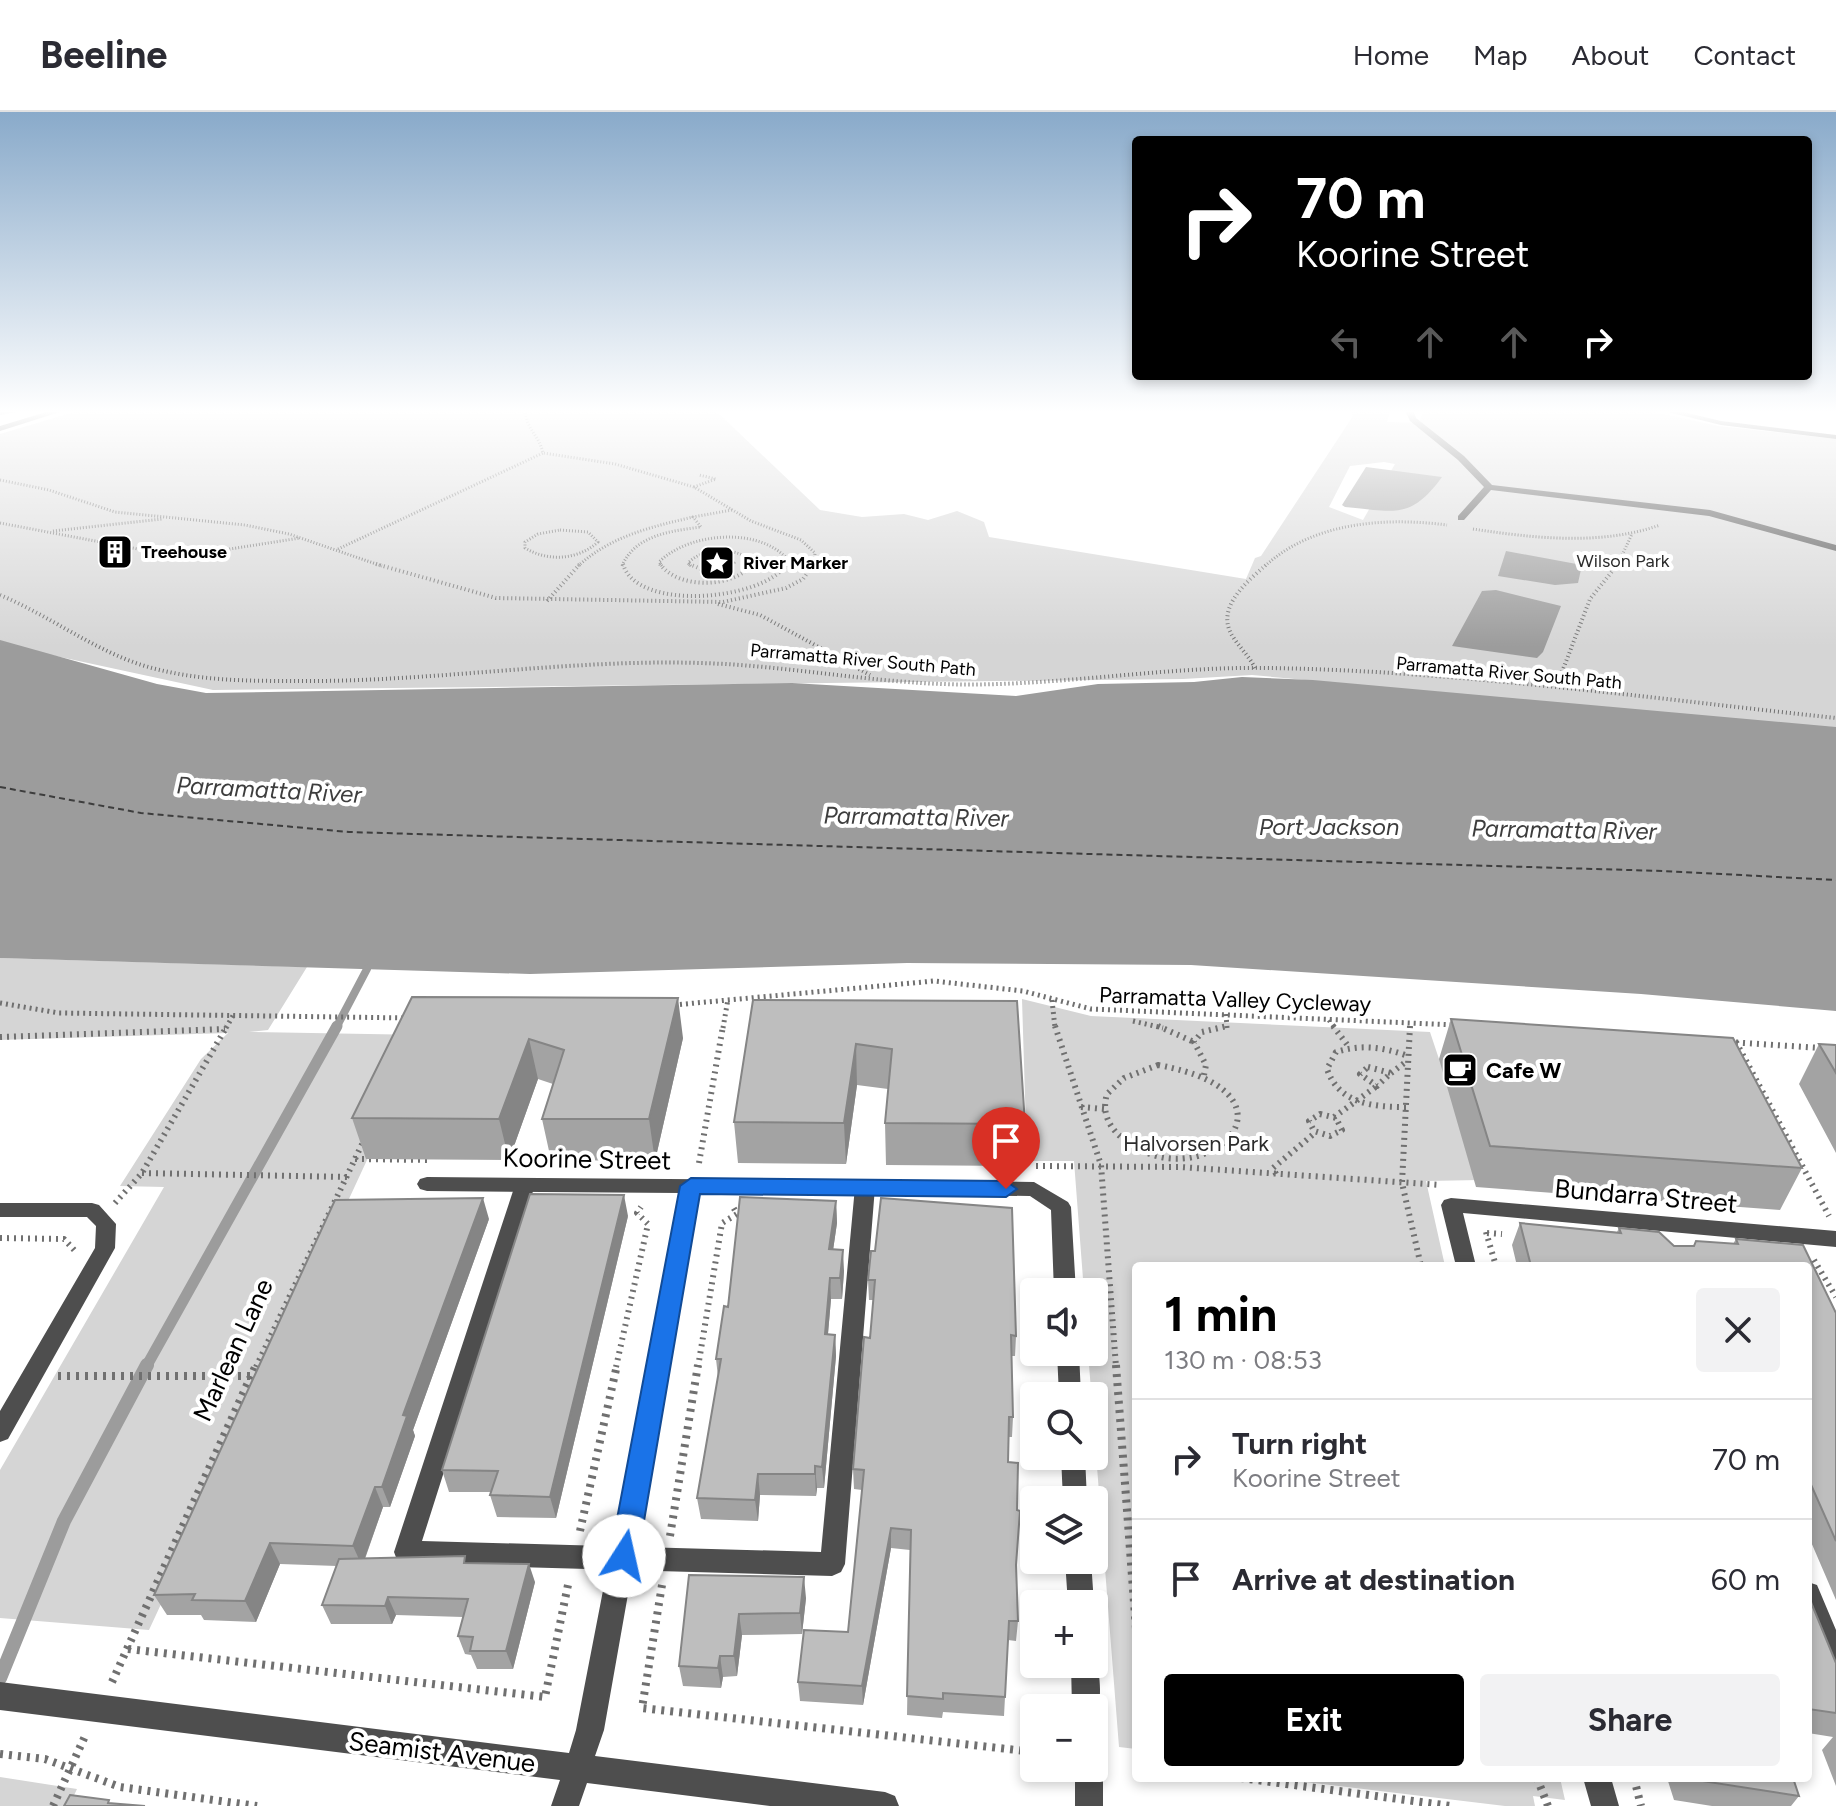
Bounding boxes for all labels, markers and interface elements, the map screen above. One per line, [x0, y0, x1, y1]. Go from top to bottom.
text: Beeline [40, 32, 167, 78]
text: Home [1353, 38, 1429, 72]
text: Map [1473, 38, 1528, 72]
text: About [1572, 38, 1649, 72]
text: Contact [1693, 38, 1796, 72]
text: 70 m [1296, 165, 1426, 232]
icon: right [1164, 168, 1268, 272]
text: Koorine Street [1296, 233, 1529, 276]
icon: left [1324, 320, 1368, 364]
icon: ahead [1408, 320, 1452, 364]
icon: ahead [1492, 320, 1536, 364]
icon: right [1576, 320, 1620, 364]
building icon: Treehouse [96, 533, 134, 571]
place label: Treehouse [141, 541, 227, 563]
place icon: River Marker [698, 544, 736, 582]
park label: Wilson Park [1577, 550, 1670, 572]
place label: River Marker [743, 552, 848, 574]
street label: Parramatta River South Path [749, 639, 977, 681]
street label: Parramatta River South Path [1395, 652, 1623, 694]
water label: Parramatta River [176, 770, 363, 809]
water label: Parramatta River [823, 800, 1010, 833]
water label: Port Jackson [1259, 812, 1399, 841]
water label: Parramatta River [1471, 813, 1658, 846]
street label: Parramatta Valley Cycleway [1098, 981, 1372, 1018]
cafe icon: Cafe W [1441, 1051, 1479, 1089]
place label: Cafe W [1486, 1057, 1561, 1084]
pin [972, 1107, 1040, 1189]
icon: arrive [984, 1119, 1028, 1163]
park label: Halvorsen Park [1123, 1130, 1269, 1157]
street label: Koorine Street [502, 1142, 672, 1176]
street label: Bundarra Street [1553, 1172, 1739, 1220]
street label: Marlean Lane [186, 1274, 280, 1426]
map controls [1020, 1278, 1108, 1782]
button: sound [1020, 1278, 1108, 1366]
text: 1 min [1164, 1285, 1277, 1343]
button: close [1696, 1288, 1780, 1372]
text: 130 m · 08:53 [1164, 1344, 1322, 1376]
button: search [1020, 1382, 1108, 1470]
text: Turn right [1232, 1425, 1367, 1462]
icon: right [1164, 1437, 1208, 1481]
text: 70 m [1712, 1441, 1780, 1478]
text: Koorine Street [1232, 1462, 1401, 1494]
button: layers [1020, 1486, 1108, 1574]
position arrow [582, 1514, 666, 1598]
icon: arrive [1164, 1557, 1208, 1601]
text: Arrive at destination [1232, 1561, 1515, 1598]
text: 60 m [1711, 1561, 1780, 1598]
button: + [1020, 1590, 1108, 1678]
button: Exit [1164, 1674, 1464, 1766]
button: Share [1480, 1674, 1780, 1766]
button: − [1020, 1694, 1108, 1782]
street label: Seamist Avenue [347, 1725, 537, 1779]

